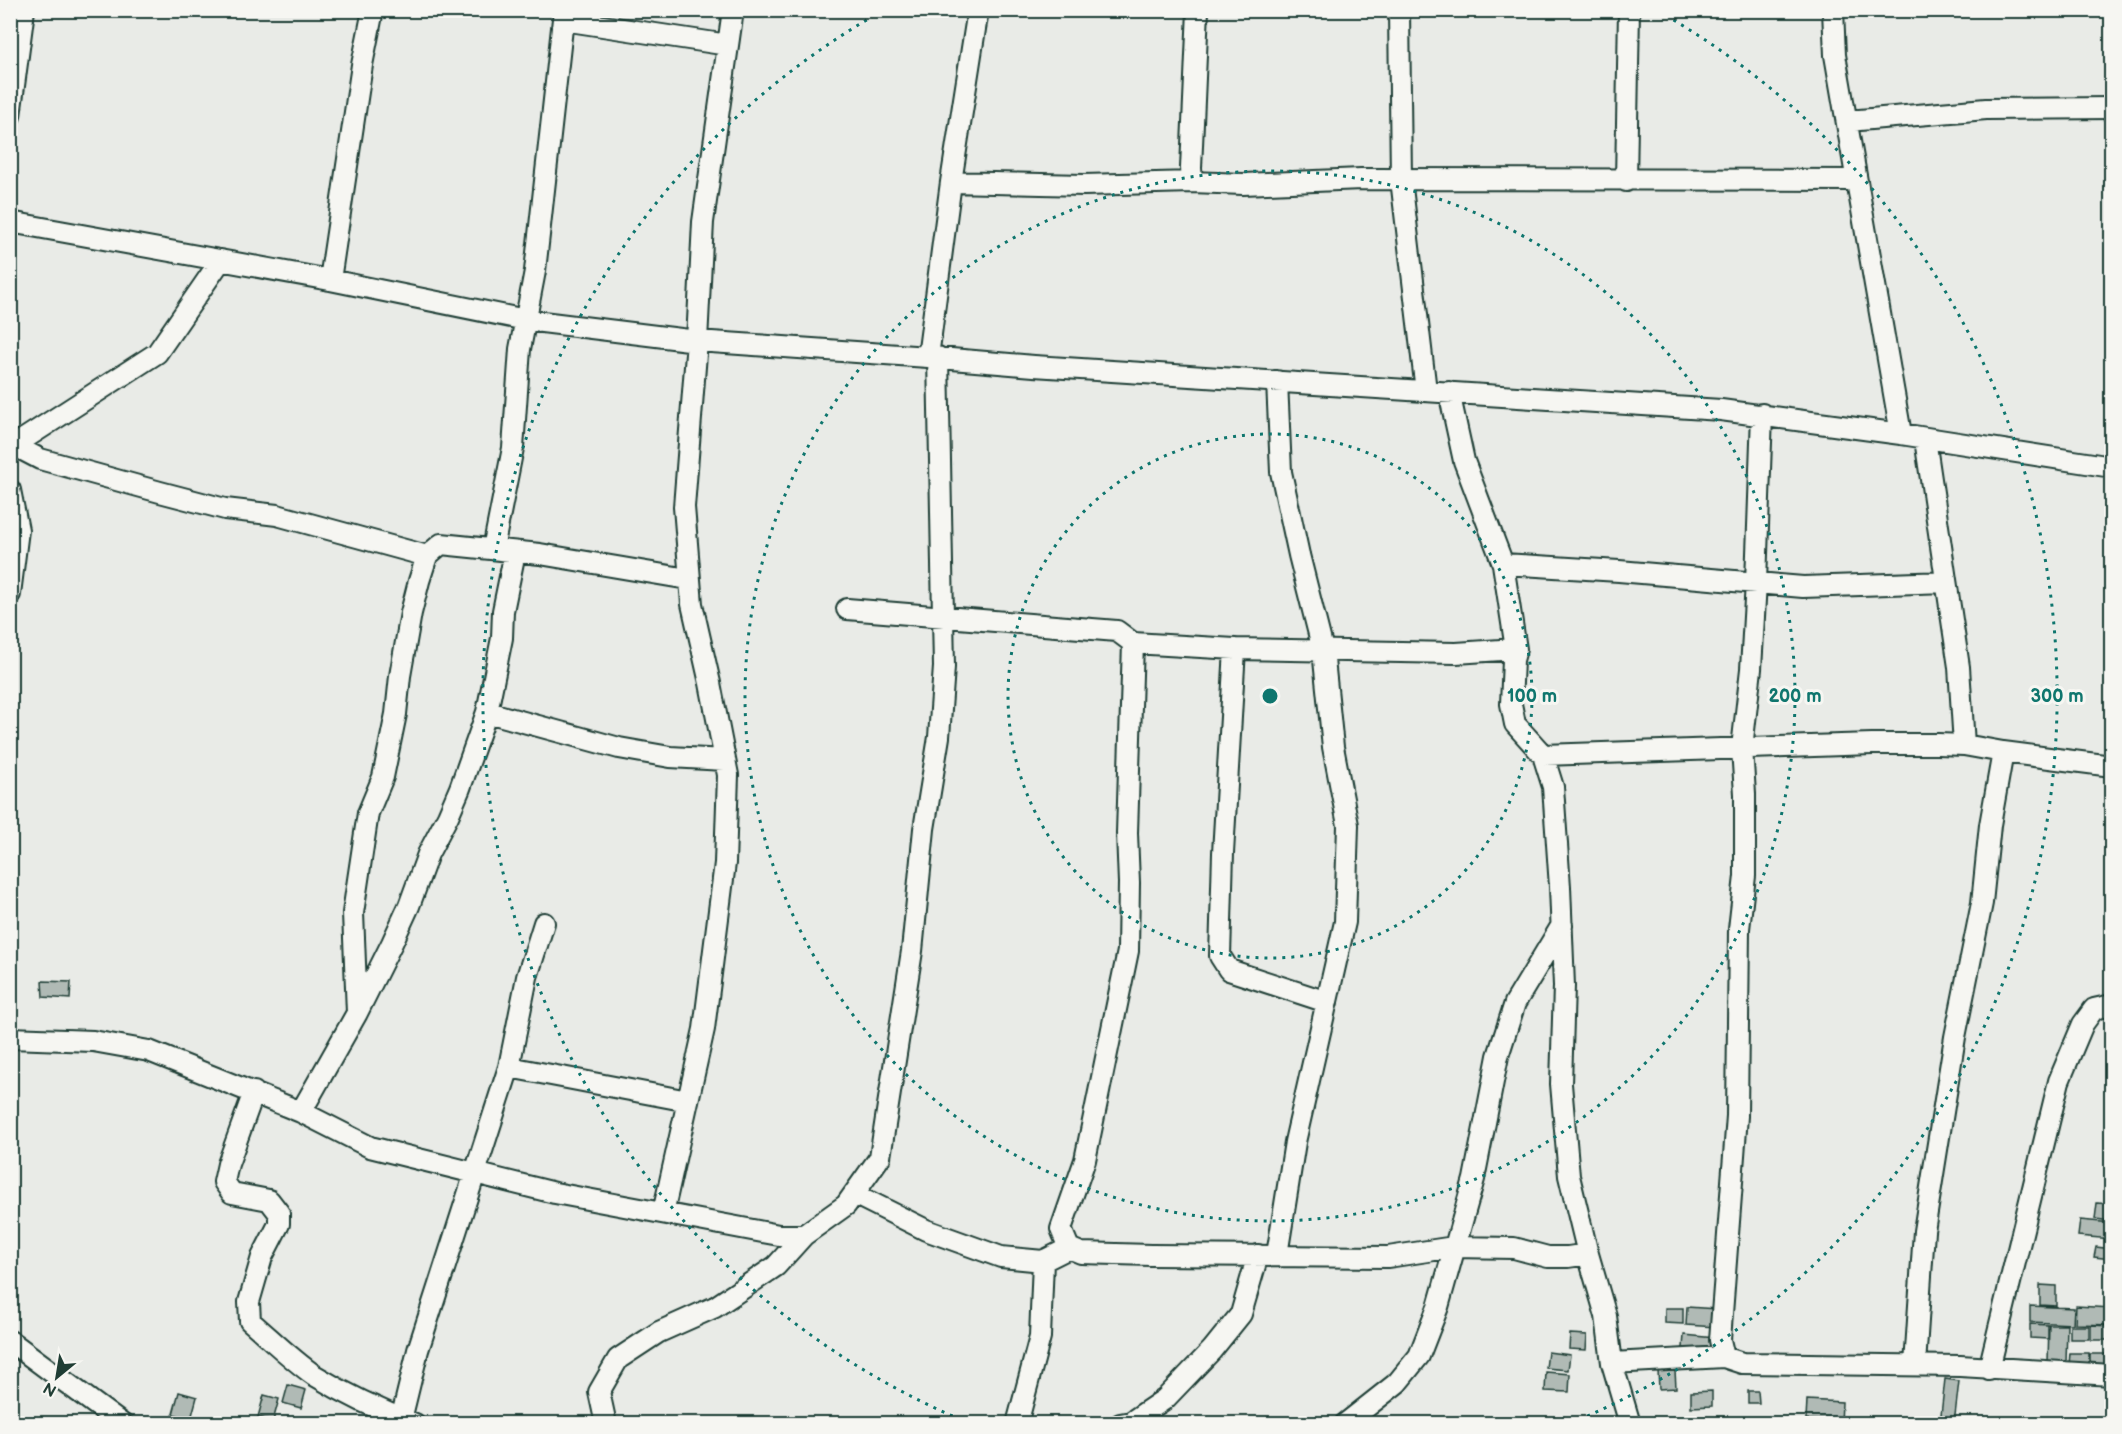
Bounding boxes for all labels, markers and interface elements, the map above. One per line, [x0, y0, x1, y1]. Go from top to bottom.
centre of rings [1260, 686, 1280, 706]
text: 100 m [1507, 686, 1557, 707]
text: 200 m [1768, 686, 1822, 707]
text: 300 m [2030, 686, 2084, 707]
north arrow [27, 1347, 87, 1407]
text: N [40, 1377, 60, 1400]

